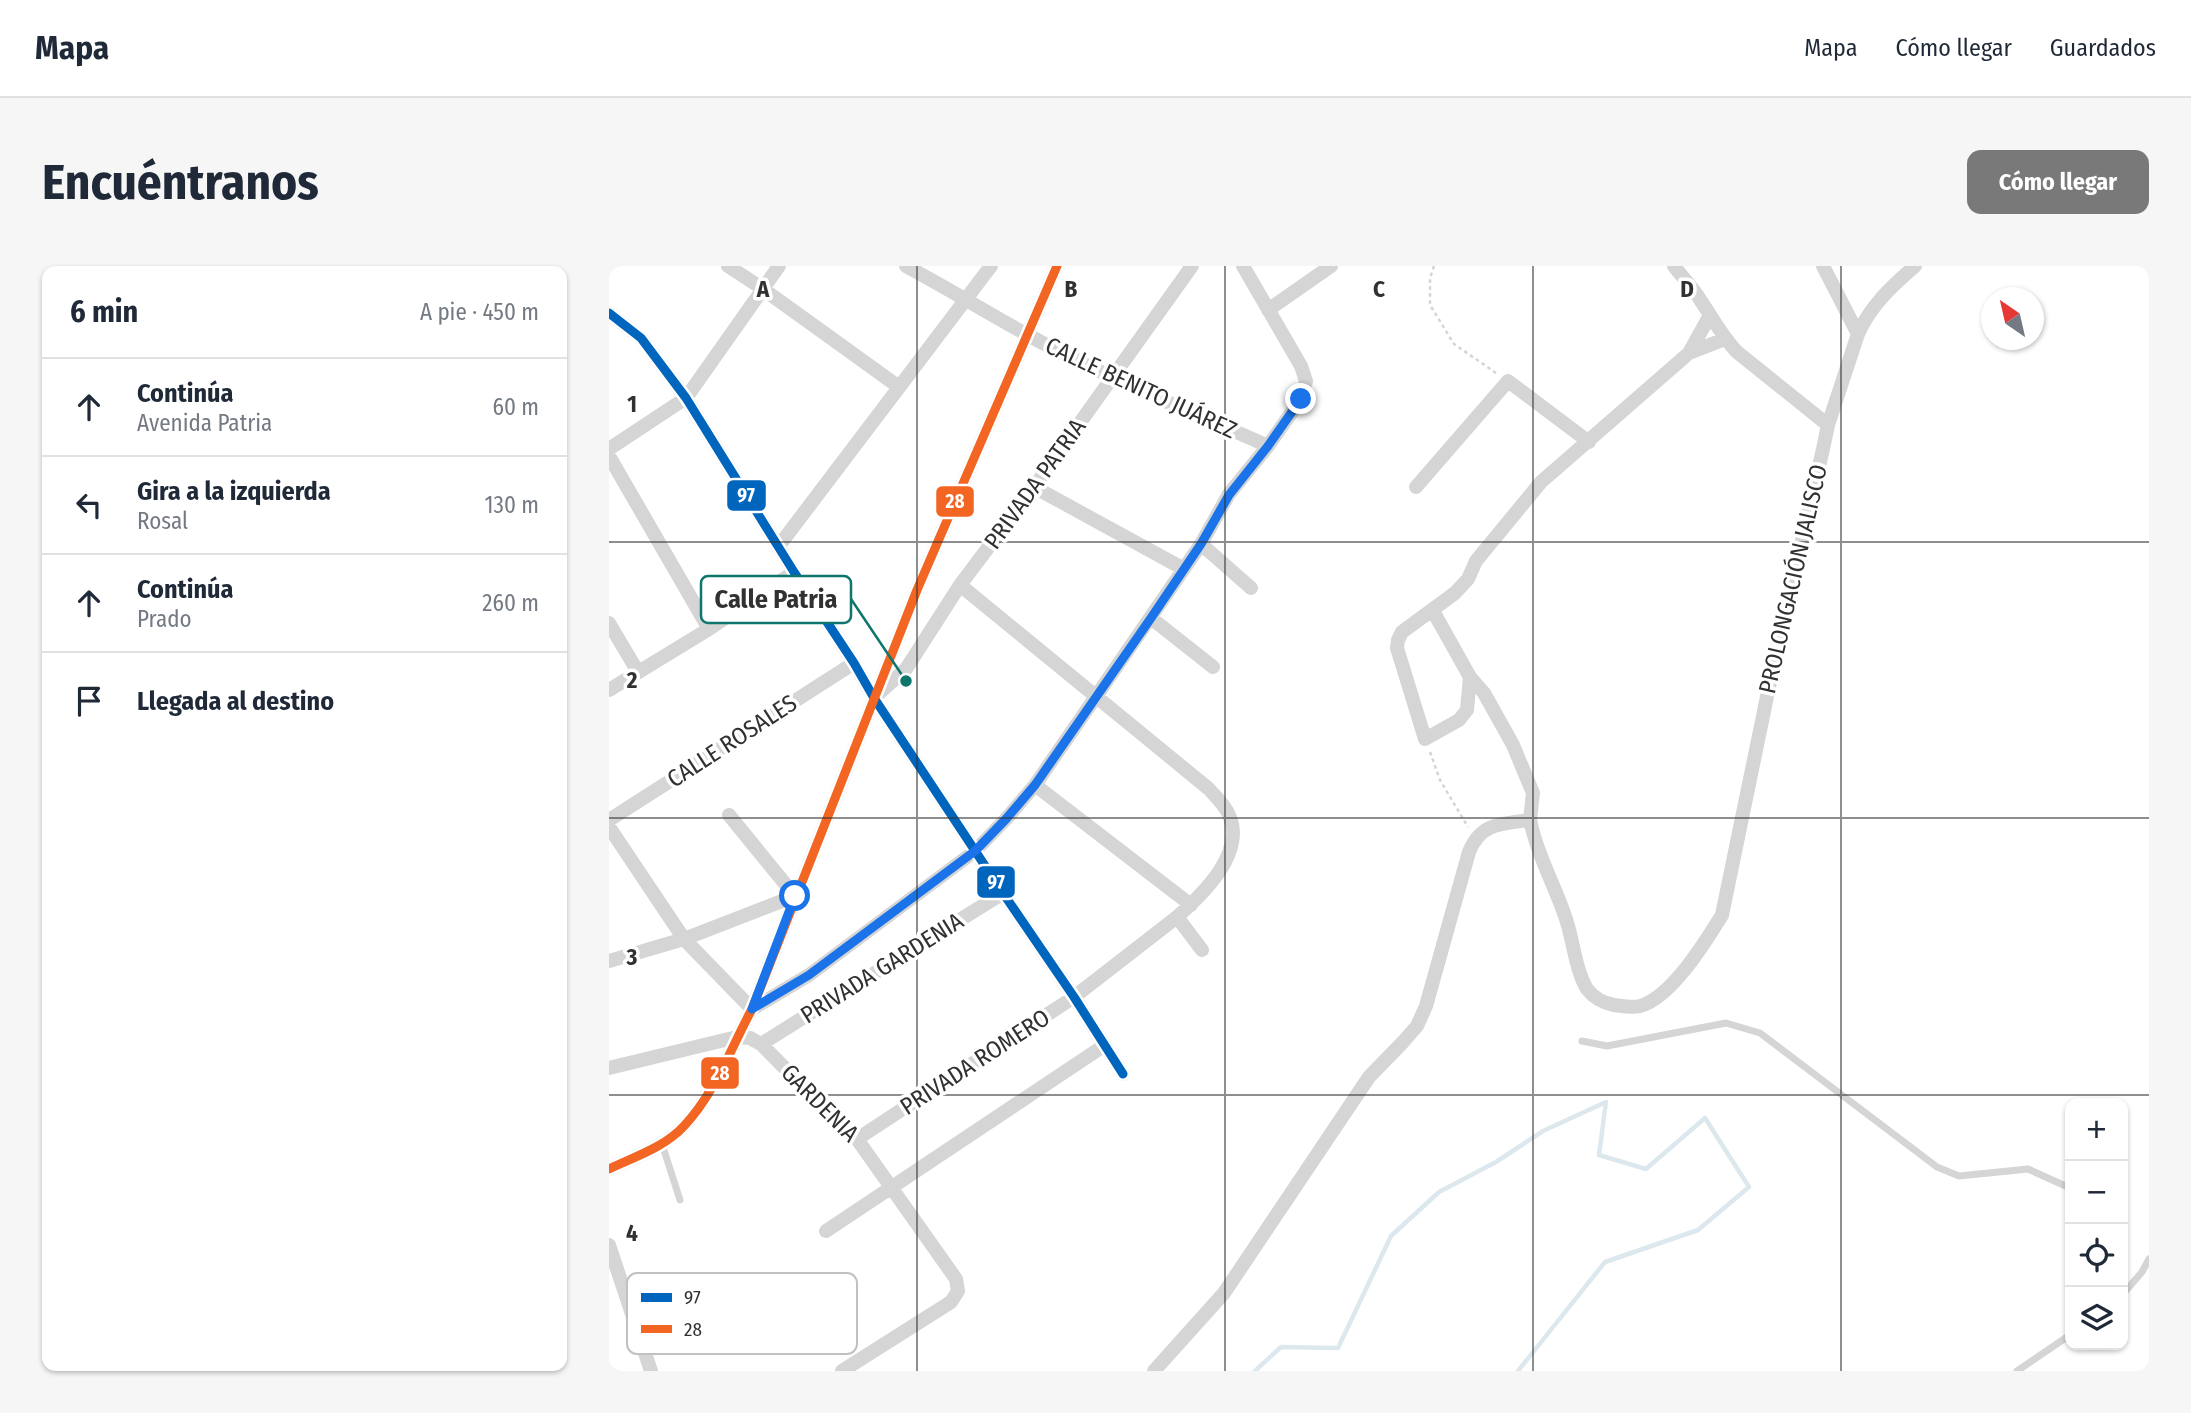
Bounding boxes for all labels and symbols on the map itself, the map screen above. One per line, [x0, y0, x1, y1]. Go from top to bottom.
text: A [756, 275, 770, 303]
text: B [1065, 275, 1078, 303]
text: C [1373, 275, 1385, 303]
text: D [1680, 275, 1694, 303]
north arrow [1981, 287, 2044, 350]
street label: CALLE BENITO JUÁREZ [1041, 331, 1241, 445]
route end [1285, 383, 1316, 414]
text: 1 [627, 390, 637, 418]
street label: PRIVADA PATRIA [978, 413, 1092, 555]
street label: PROLONGACIÓN JALISCO [1753, 462, 1833, 696]
line badge: 97 [726, 479, 767, 512]
text: 97 [737, 484, 755, 507]
line badge: 28 [935, 485, 975, 518]
text: 28 [945, 490, 964, 513]
callout: Calle Patria [701, 576, 851, 623]
text: Calle Patria [715, 584, 837, 615]
text: 2 [626, 666, 638, 694]
street label: CALLE ROSALES [662, 689, 802, 793]
line badge: 97 [976, 865, 1016, 899]
text: 97 [987, 871, 1005, 894]
route start [779, 880, 810, 911]
street label: PRIVADA GARDENIA [795, 907, 969, 1029]
text: 3 [626, 943, 638, 971]
street label: PRIVADA ROMERO [895, 1003, 1055, 1121]
line badge: 28 [700, 1056, 740, 1090]
street label: GARDENIA [775, 1058, 865, 1148]
text: 28 [710, 1062, 729, 1085]
text: 4 [626, 1219, 638, 1247]
legend [627, 1273, 857, 1354]
text: 97 [684, 1286, 701, 1309]
text: 28 [684, 1318, 702, 1341]

